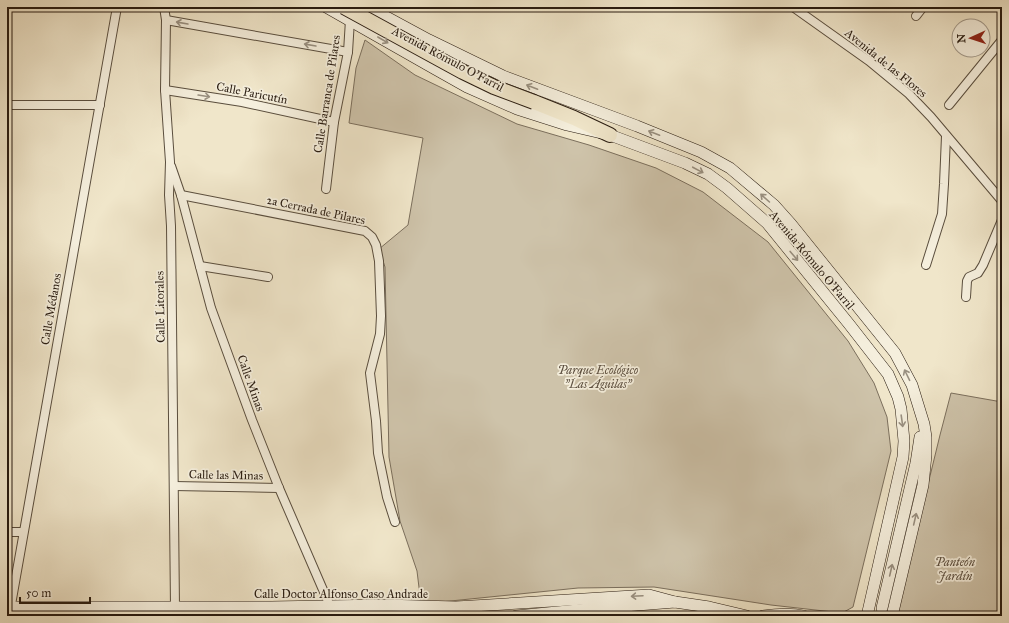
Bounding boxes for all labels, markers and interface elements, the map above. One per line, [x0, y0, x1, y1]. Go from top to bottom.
north arrow [951, 18, 991, 58]
one-way arrow [176, 19, 189, 27]
street label: Avenida Rómulo O'Farril [389, 23, 507, 95]
street label: Avenida de las Flores [841, 25, 930, 100]
text: N [955, 33, 968, 44]
street label: Calle Barranca de Pilares [311, 34, 343, 154]
one-way arrow [377, 36, 389, 44]
one-way arrow [304, 41, 317, 49]
street label: Calle Paricutín [215, 79, 289, 107]
one-way arrow [527, 83, 539, 91]
one-way arrow [197, 92, 210, 100]
one-way arrow [648, 128, 660, 136]
one-way arrow [692, 166, 704, 174]
street label: 2a Cerrada de Pilares [265, 193, 367, 227]
one-way arrow [760, 193, 770, 202]
street label: Avenida Rómulo O'Farril [766, 207, 858, 313]
one-way arrow [789, 251, 798, 262]
street label: Calle Litorales [152, 271, 168, 343]
street label: Calle Médanos [38, 272, 64, 346]
street label: Calle Minas [234, 353, 268, 413]
park label: Parque Ecológico "Las Águilas" [558, 363, 639, 391]
one-way arrow [903, 370, 910, 382]
one-way arrow [898, 414, 906, 427]
street label: Calle las Minas [189, 467, 263, 483]
one-way arrow [911, 513, 919, 526]
park label: Panteón Jardín [935, 555, 976, 583]
one-way arrow [887, 564, 895, 577]
scale bar [20, 579, 90, 605]
text: 50 m [26, 586, 51, 600]
street label: Calle Doctor Alfonso Caso Andrade [254, 587, 428, 601]
one-way arrow [631, 592, 644, 600]

